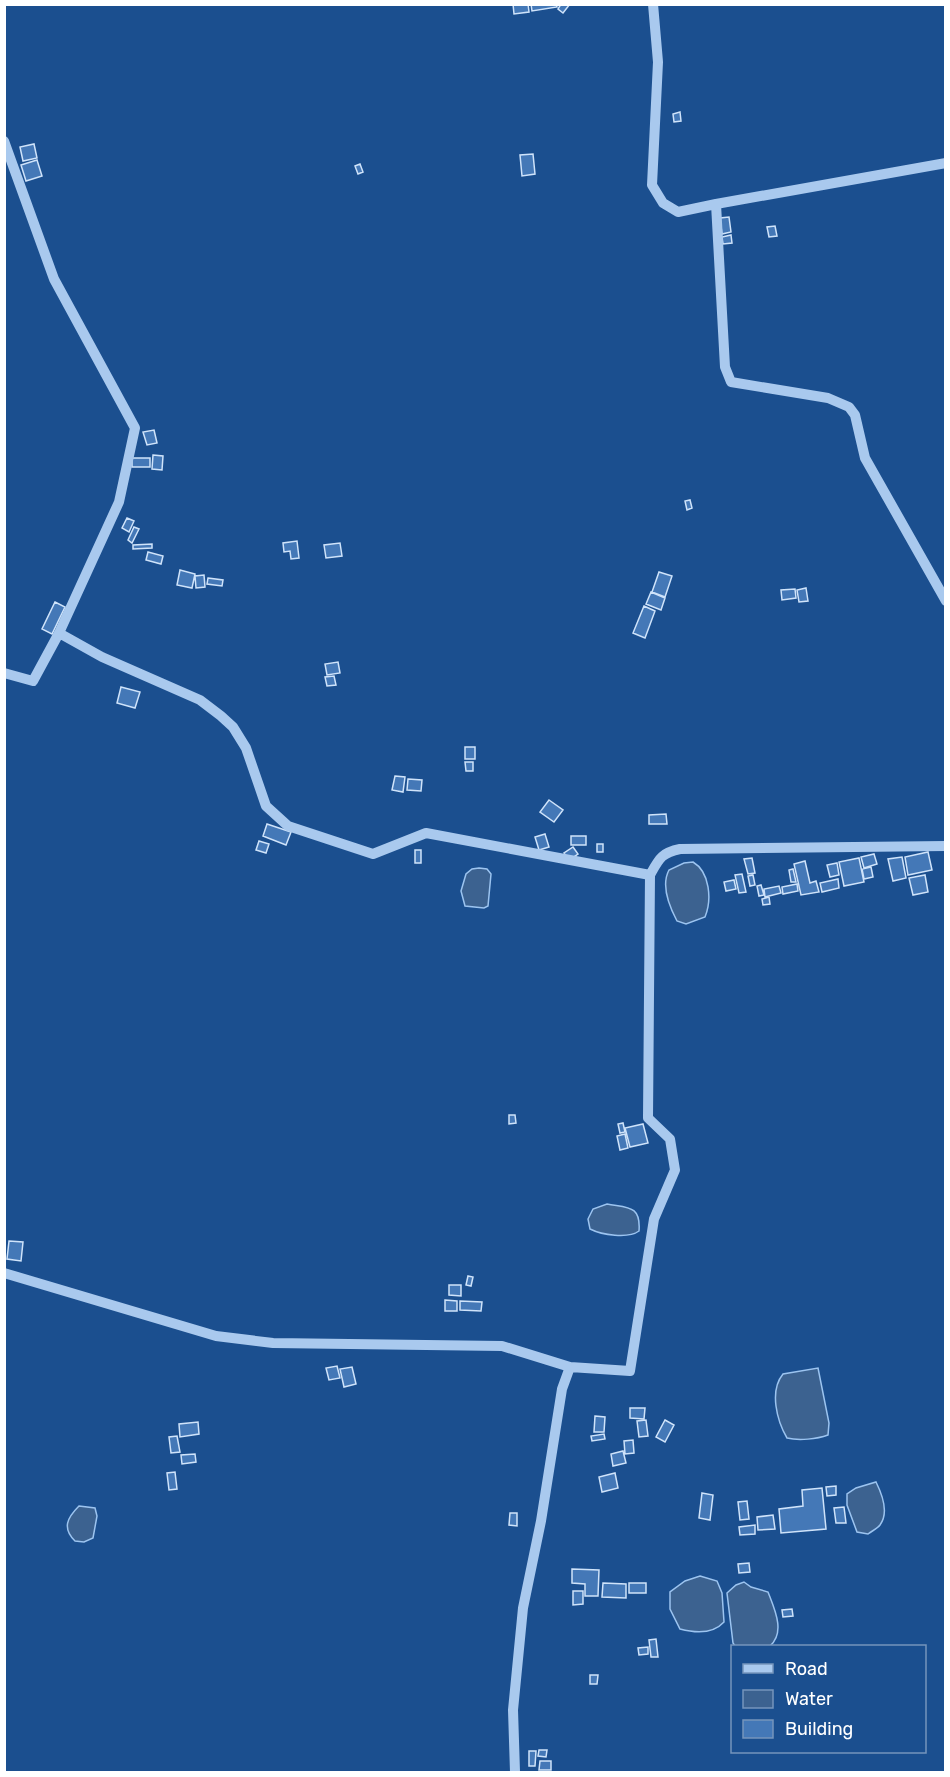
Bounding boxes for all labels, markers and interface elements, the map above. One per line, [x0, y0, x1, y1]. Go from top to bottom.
legend [731, 1645, 926, 1753]
text: Road [785, 1658, 828, 1680]
text: Water [785, 1688, 833, 1710]
text: Building [785, 1718, 853, 1740]

